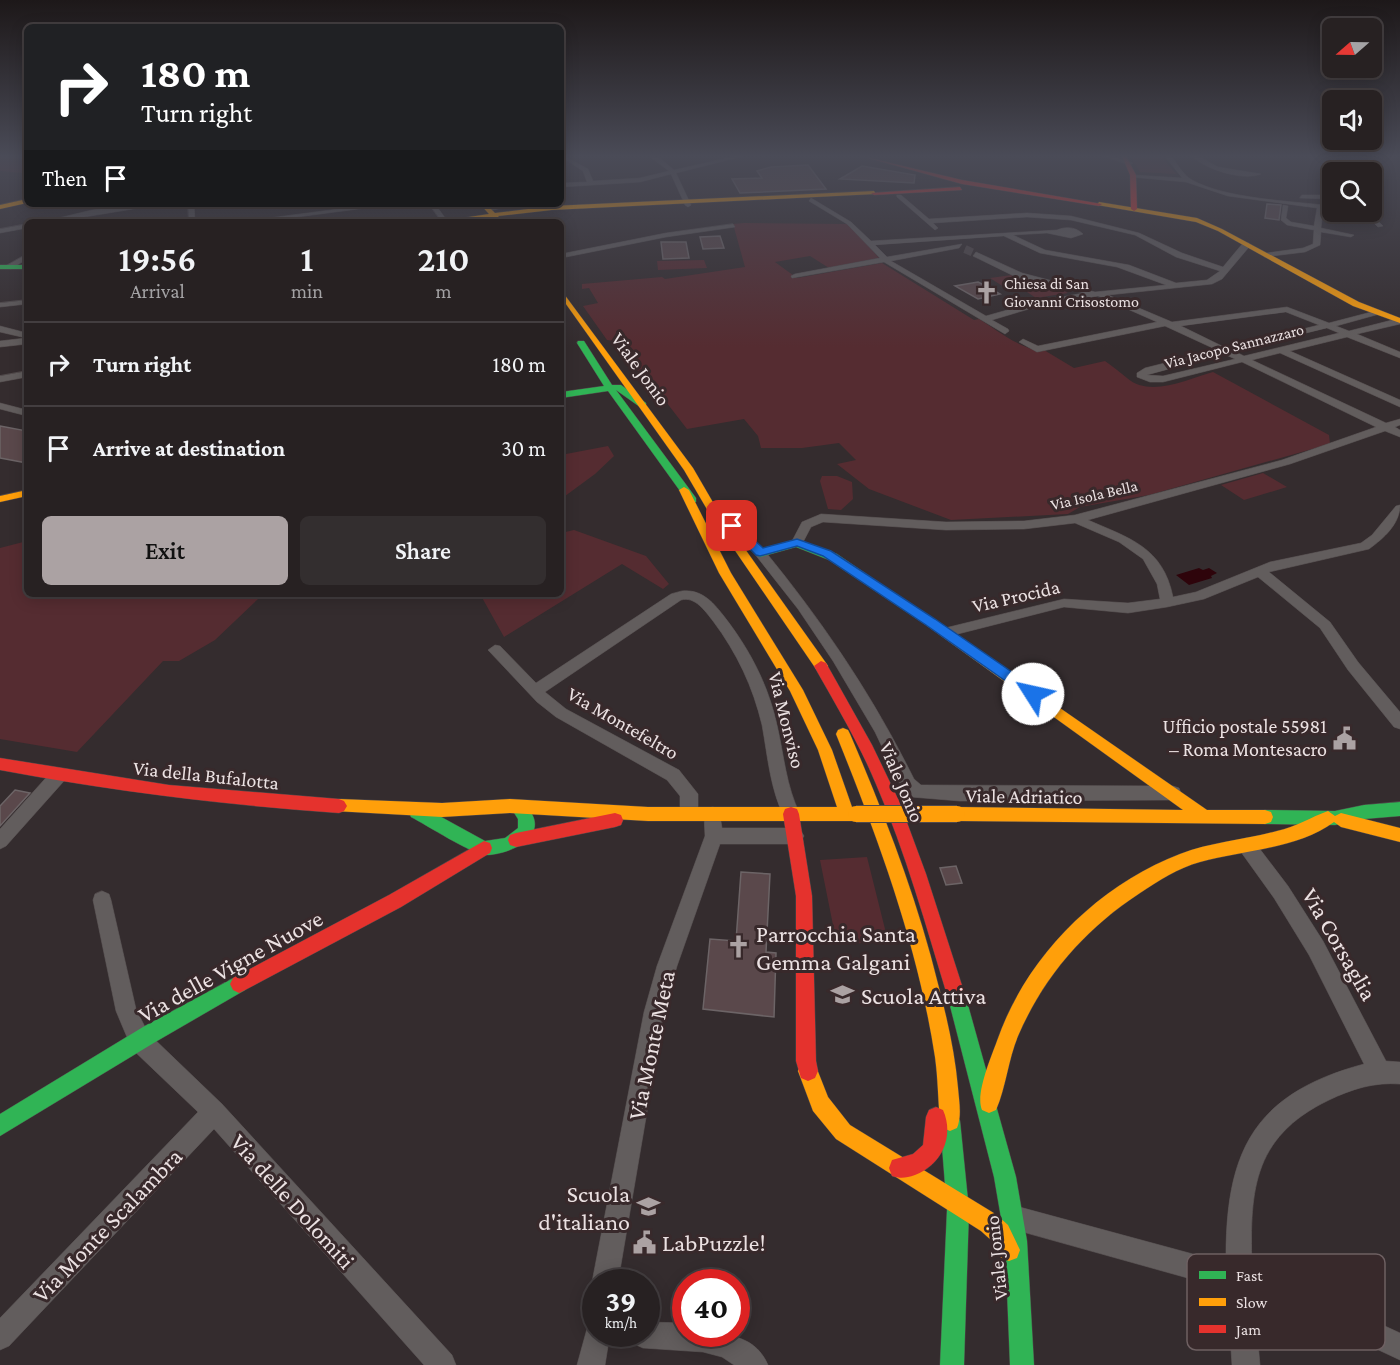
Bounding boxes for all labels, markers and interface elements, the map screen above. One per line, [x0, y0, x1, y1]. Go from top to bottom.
north arrow [1322, 18, 1382, 78]
map controls [1322, 18, 1382, 222]
icon: right [42, 48, 120, 126]
text: 180 m [141, 49, 250, 96]
button: sound [1322, 90, 1382, 150]
text: Turn right [141, 98, 252, 128]
icon: arrive [99, 162, 132, 195]
button: search [1322, 162, 1382, 222]
text: Then [42, 166, 87, 191]
text: 19:56 [119, 239, 196, 279]
text: 1 [301, 239, 313, 279]
text: 210 [417, 239, 469, 279]
place label: Chiesa di San Giovanni Crisostomo [1004, 275, 1139, 310]
church icon: Chiesa di San Giovanni Crisostomo [973, 279, 999, 305]
text: Arrival [130, 280, 185, 302]
text: min [291, 280, 323, 302]
text: m [435, 280, 452, 302]
street label: Via Jacopo Sannazzaro [1162, 320, 1306, 373]
street label: Viale Jonio [606, 328, 675, 411]
icon: right [42, 348, 75, 381]
text: Turn right [93, 352, 191, 377]
text: 180 m [493, 352, 546, 377]
icon: arrive [42, 432, 75, 465]
text: Arrive at destination [93, 436, 285, 461]
text: 30 m [501, 436, 546, 461]
street label: Via Isola Bella [1049, 477, 1140, 513]
pin [706, 500, 757, 551]
icon: arrive [715, 509, 748, 542]
button: Exit [42, 516, 288, 585]
button: Share [300, 516, 546, 585]
street label: Via Procida [970, 575, 1062, 617]
position arrow [1001, 662, 1065, 726]
street label: Via Monviso [764, 669, 810, 771]
street label: Via Montefeltro [563, 682, 683, 764]
place label: Ufficio postale 55981 – Roma Montesacro [1162, 715, 1327, 760]
public building icon: Ufficio postale 55981 – Roma Montesacro [1332, 725, 1358, 751]
street label: Viale Jonio [874, 739, 929, 826]
street label: Via della Bufalotta [132, 756, 280, 794]
street label: Viale Adriatico [965, 784, 1083, 808]
street label: Via Corsaglia [1297, 883, 1383, 1005]
street label: Via delle Vigne Nuove [133, 904, 327, 1028]
place label: Parrocchia Santa Gemma Galgani [756, 920, 916, 975]
church icon: Parrocchia Santa Gemma Galgani [725, 934, 751, 960]
street label: Via Monte Meta [622, 968, 680, 1122]
school or university icon: Scuola Attiva [830, 982, 856, 1008]
place label: Scuola Attiva [861, 982, 986, 1009]
street label: Via delle Dolomiti [225, 1128, 361, 1274]
street label: Via Monte Scalambra [27, 1143, 187, 1307]
place label: Scuola d'italiano [538, 1180, 630, 1235]
school or university icon: Scuola d'italiano [635, 1194, 661, 1220]
street label: Viale Jonio [981, 1214, 1012, 1301]
public building icon: LabPuzzle! [631, 1229, 657, 1255]
place label: LabPuzzle! [662, 1229, 766, 1256]
legend [1187, 1254, 1385, 1350]
text: Fast [1236, 1267, 1263, 1284]
speed limit sign: 40 [672, 1269, 750, 1347]
text: 39 [605, 1284, 637, 1317]
text: Slow [1236, 1294, 1268, 1311]
text: km/h [605, 1315, 637, 1331]
text: Jam [1234, 1321, 1261, 1339]

